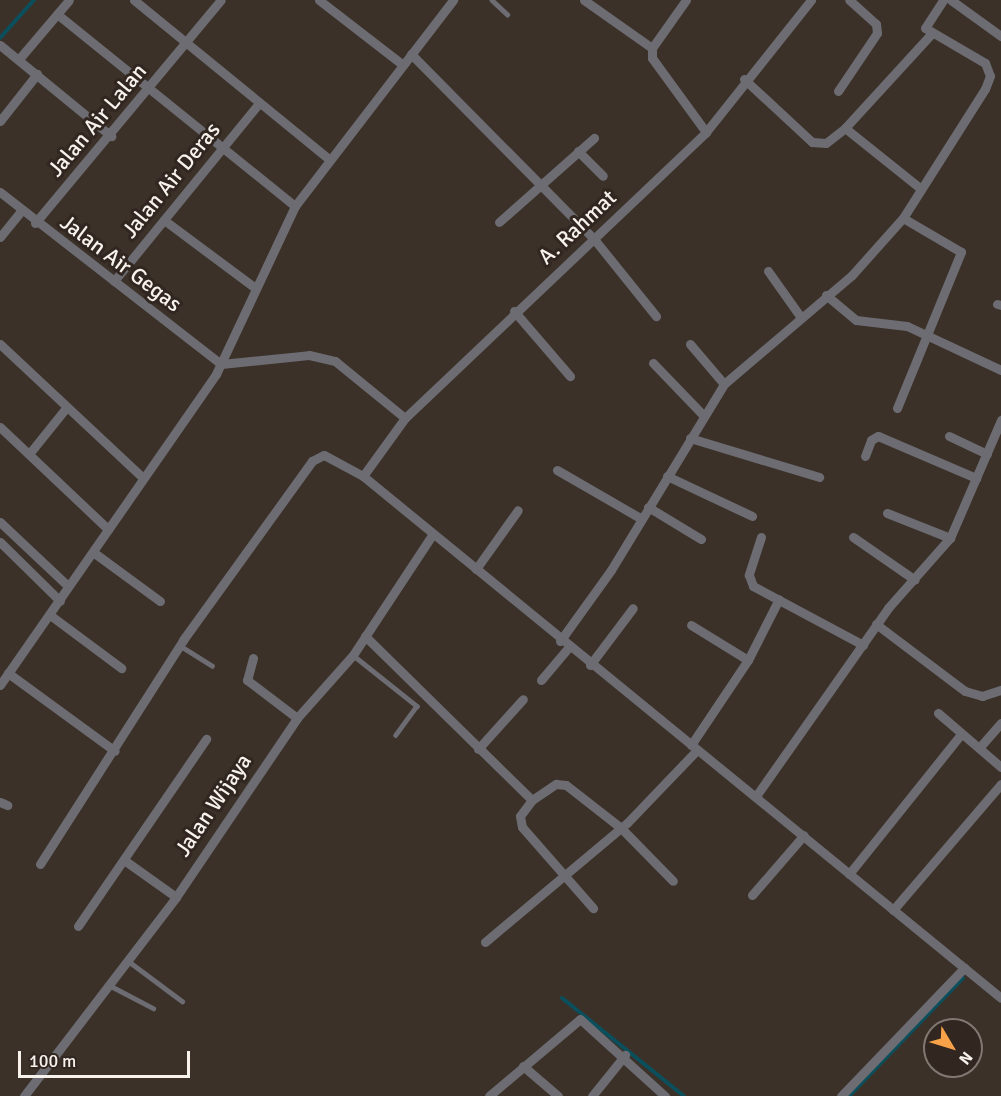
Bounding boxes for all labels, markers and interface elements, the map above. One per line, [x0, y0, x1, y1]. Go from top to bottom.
street label: Jalan Air Lalan [42, 58, 152, 182]
street label: Jalan Air Deras [116, 117, 226, 243]
street label: A. Rahmat [532, 184, 622, 270]
street label: Jalan Air Gegas [55, 209, 187, 317]
street label: Jalan Wijaya [169, 749, 257, 861]
north arrow [923, 1018, 983, 1078]
scale bar [21, 1039, 194, 1077]
text: N [954, 1047, 977, 1068]
text: 100 m [29, 1050, 76, 1072]

